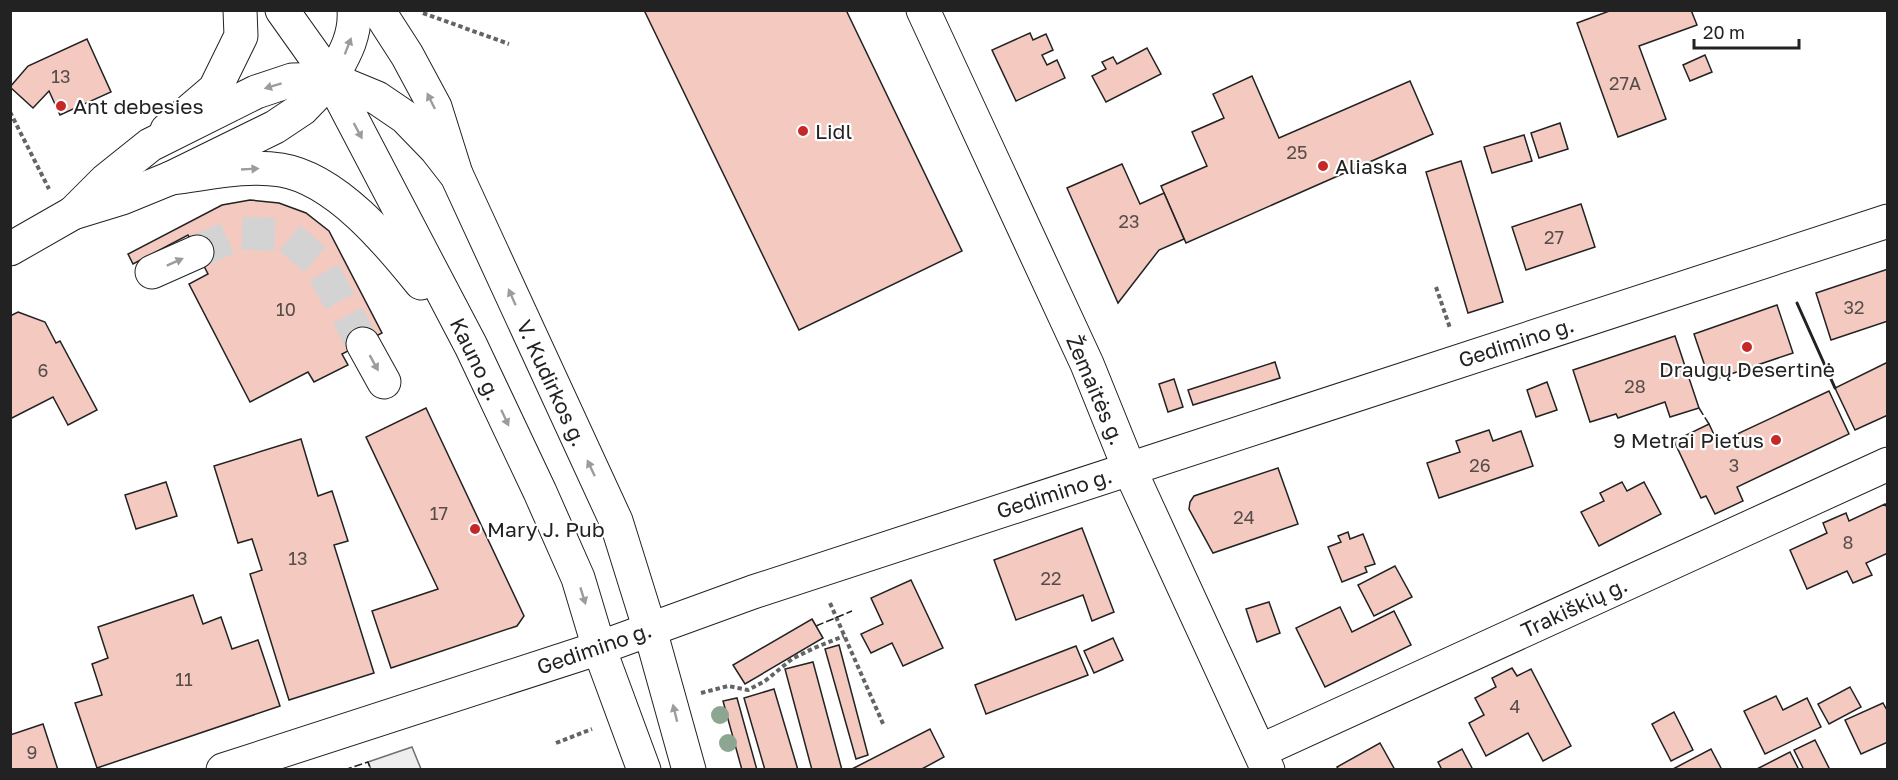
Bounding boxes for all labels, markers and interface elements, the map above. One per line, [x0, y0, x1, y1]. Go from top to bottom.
scale bar [1694, 12, 1799, 50]
text: 20 m [1703, 21, 1745, 43]
one-way arrow [343, 37, 353, 55]
house number: 13 [51, 65, 71, 87]
house number: 27A [1609, 72, 1641, 94]
one-way arrow [264, 82, 282, 91]
one-way arrow [427, 92, 436, 109]
place label: Ant debesies [73, 93, 204, 119]
marker: Ant debesies [54, 99, 68, 113]
place label: Lidl [815, 118, 852, 144]
one-way arrow [353, 123, 363, 140]
marker: Lidl [796, 124, 810, 138]
house number: 25 [1287, 141, 1307, 163]
place label: Aliaska [1335, 153, 1408, 179]
marker: Aliaska [1316, 159, 1330, 173]
one-way arrow [241, 165, 260, 174]
house number: 23 [1119, 210, 1139, 232]
house number: 27 [1544, 226, 1564, 248]
one-way arrow [166, 257, 184, 267]
one-way arrow [507, 288, 516, 306]
house number: 32 [1844, 296, 1864, 318]
house number: 10 [276, 298, 296, 320]
street label: Gedimino g. [1455, 311, 1577, 373]
street label: Kauno g. [445, 313, 507, 405]
street label: V. Kudirkos g. [511, 316, 593, 450]
street label: Žemaitės g. [1061, 331, 1131, 449]
marker: Draugų Desertinė [1740, 340, 1754, 354]
one-way arrow [369, 355, 379, 372]
place label: Draugų Desertinė [1659, 356, 1835, 382]
house number: 6 [38, 359, 48, 381]
house number: 28 [1624, 375, 1646, 397]
one-way arrow [500, 409, 509, 426]
place label: 9 Metrai Pietus [1613, 427, 1764, 453]
marker: 9 Metrai Pietus [1769, 433, 1783, 447]
house number: 26 [1469, 454, 1491, 476]
house number: 3 [1729, 454, 1739, 476]
one-way arrow [587, 459, 596, 476]
street label: Gedimino g. [993, 462, 1115, 524]
house number: 17 [430, 502, 448, 524]
house number: 24 [1233, 506, 1255, 528]
place label: Mary J. Pub [487, 516, 605, 542]
marker: Mary J. Pub [468, 522, 482, 536]
house number: 8 [1843, 531, 1853, 553]
house number: 13 [288, 547, 308, 569]
house number: 22 [1041, 567, 1061, 589]
street label: Trakiškių g. [1517, 571, 1631, 643]
one-way arrow [579, 587, 588, 605]
street label: Gedimino g. [533, 616, 655, 680]
house number: 11 [175, 668, 193, 690]
house number: 4 [1510, 695, 1521, 717]
one-way arrow [670, 704, 679, 722]
house number: 9 [27, 741, 37, 763]

